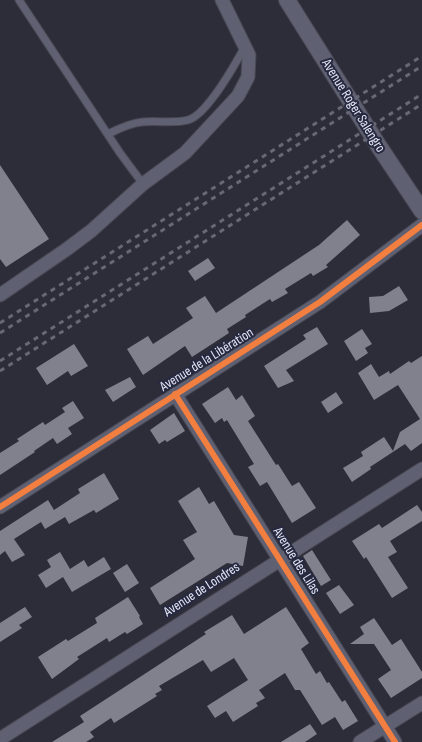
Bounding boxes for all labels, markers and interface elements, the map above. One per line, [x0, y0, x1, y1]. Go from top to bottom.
street label: Avenue Roger Salengro [318, 56, 388, 156]
street label: Avenue de la Libération [157, 324, 257, 396]
street label: Avenue des Lilas [269, 524, 323, 598]
street label: Avenue de Londres [161, 559, 243, 621]

